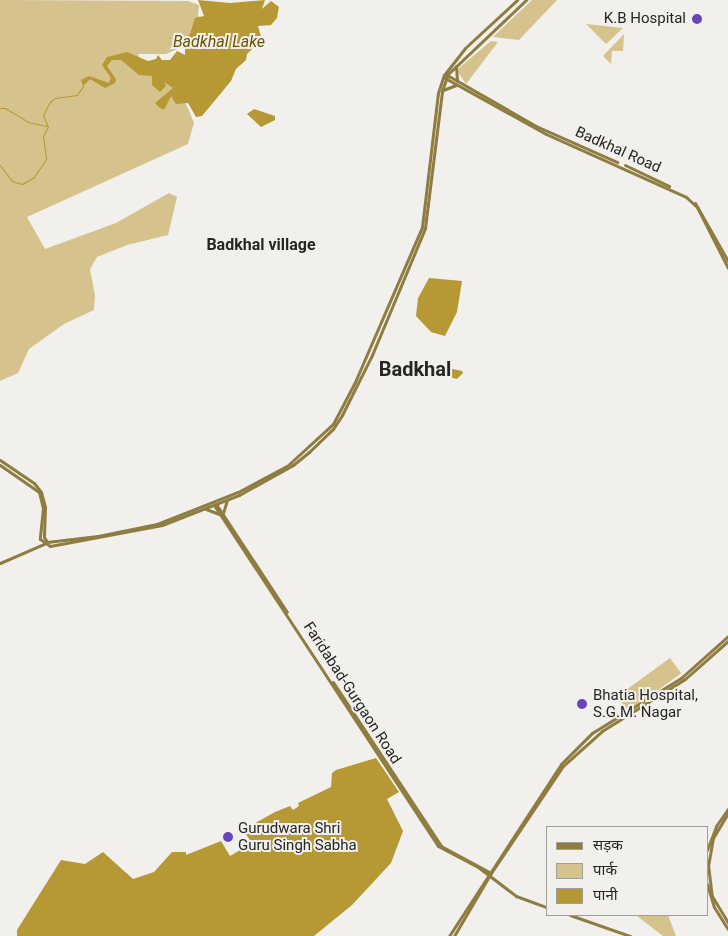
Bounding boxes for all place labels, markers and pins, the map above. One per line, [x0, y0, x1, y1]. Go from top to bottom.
place label: K.B Hospital [604, 10, 686, 28]
marker: K.B Hospital [690, 12, 704, 26]
place label: Bhatia Hospital, S.G.M. Nagar [593, 686, 698, 721]
marker: Bhatia Hospital, S.G.M. Nagar [575, 697, 589, 711]
place label: Gurudwara Shri Guru Singh Sabha [238, 819, 357, 854]
marker: Gurudwara Shri Guru Singh Sabha [222, 831, 234, 843]

